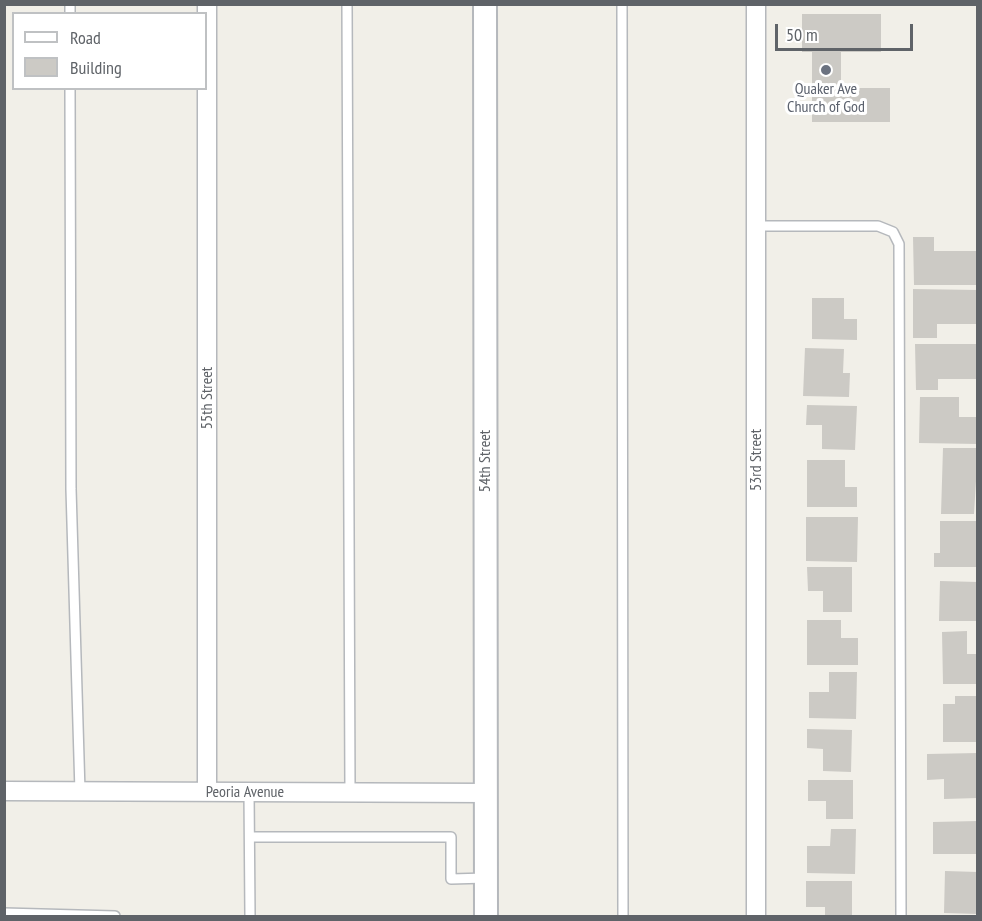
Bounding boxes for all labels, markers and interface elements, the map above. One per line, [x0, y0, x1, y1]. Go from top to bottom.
legend [12, 12, 207, 90]
scale bar [778, 12, 916, 50]
text: 50 m [786, 23, 818, 46]
text: Road [70, 26, 101, 49]
text: Building [70, 56, 122, 79]
marker: Quaker Ave Church of God [819, 63, 833, 77]
place label: Quaker Ave Church of God [787, 79, 865, 117]
street label: 55th Street [197, 367, 217, 429]
street label: 53rd Street [746, 429, 766, 491]
street label: 54th Street [475, 430, 495, 492]
street label: Peoria Avenue [206, 782, 284, 802]

